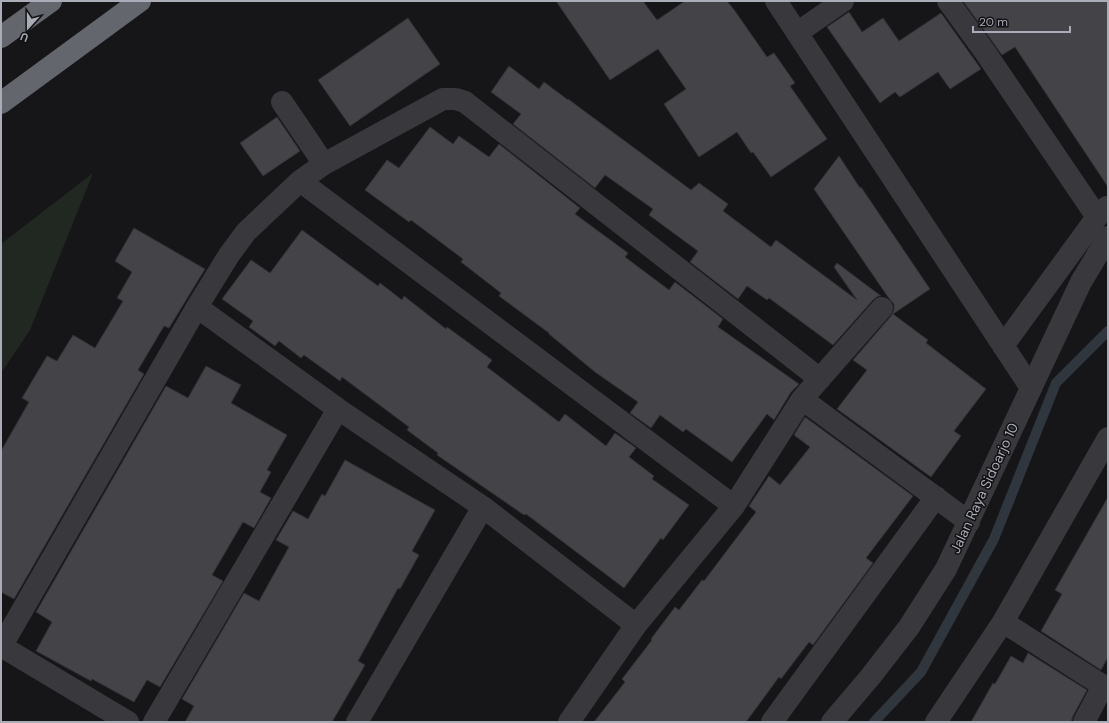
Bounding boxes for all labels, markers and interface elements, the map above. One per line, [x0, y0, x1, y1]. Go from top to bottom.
north arrow [8, 8, 48, 48]
scale bar [973, 8, 1070, 34]
text: 20 m [979, 14, 1008, 30]
text: U [18, 29, 30, 45]
street label: Jalan Raya Sidoarjo 10 [946, 420, 1022, 556]

